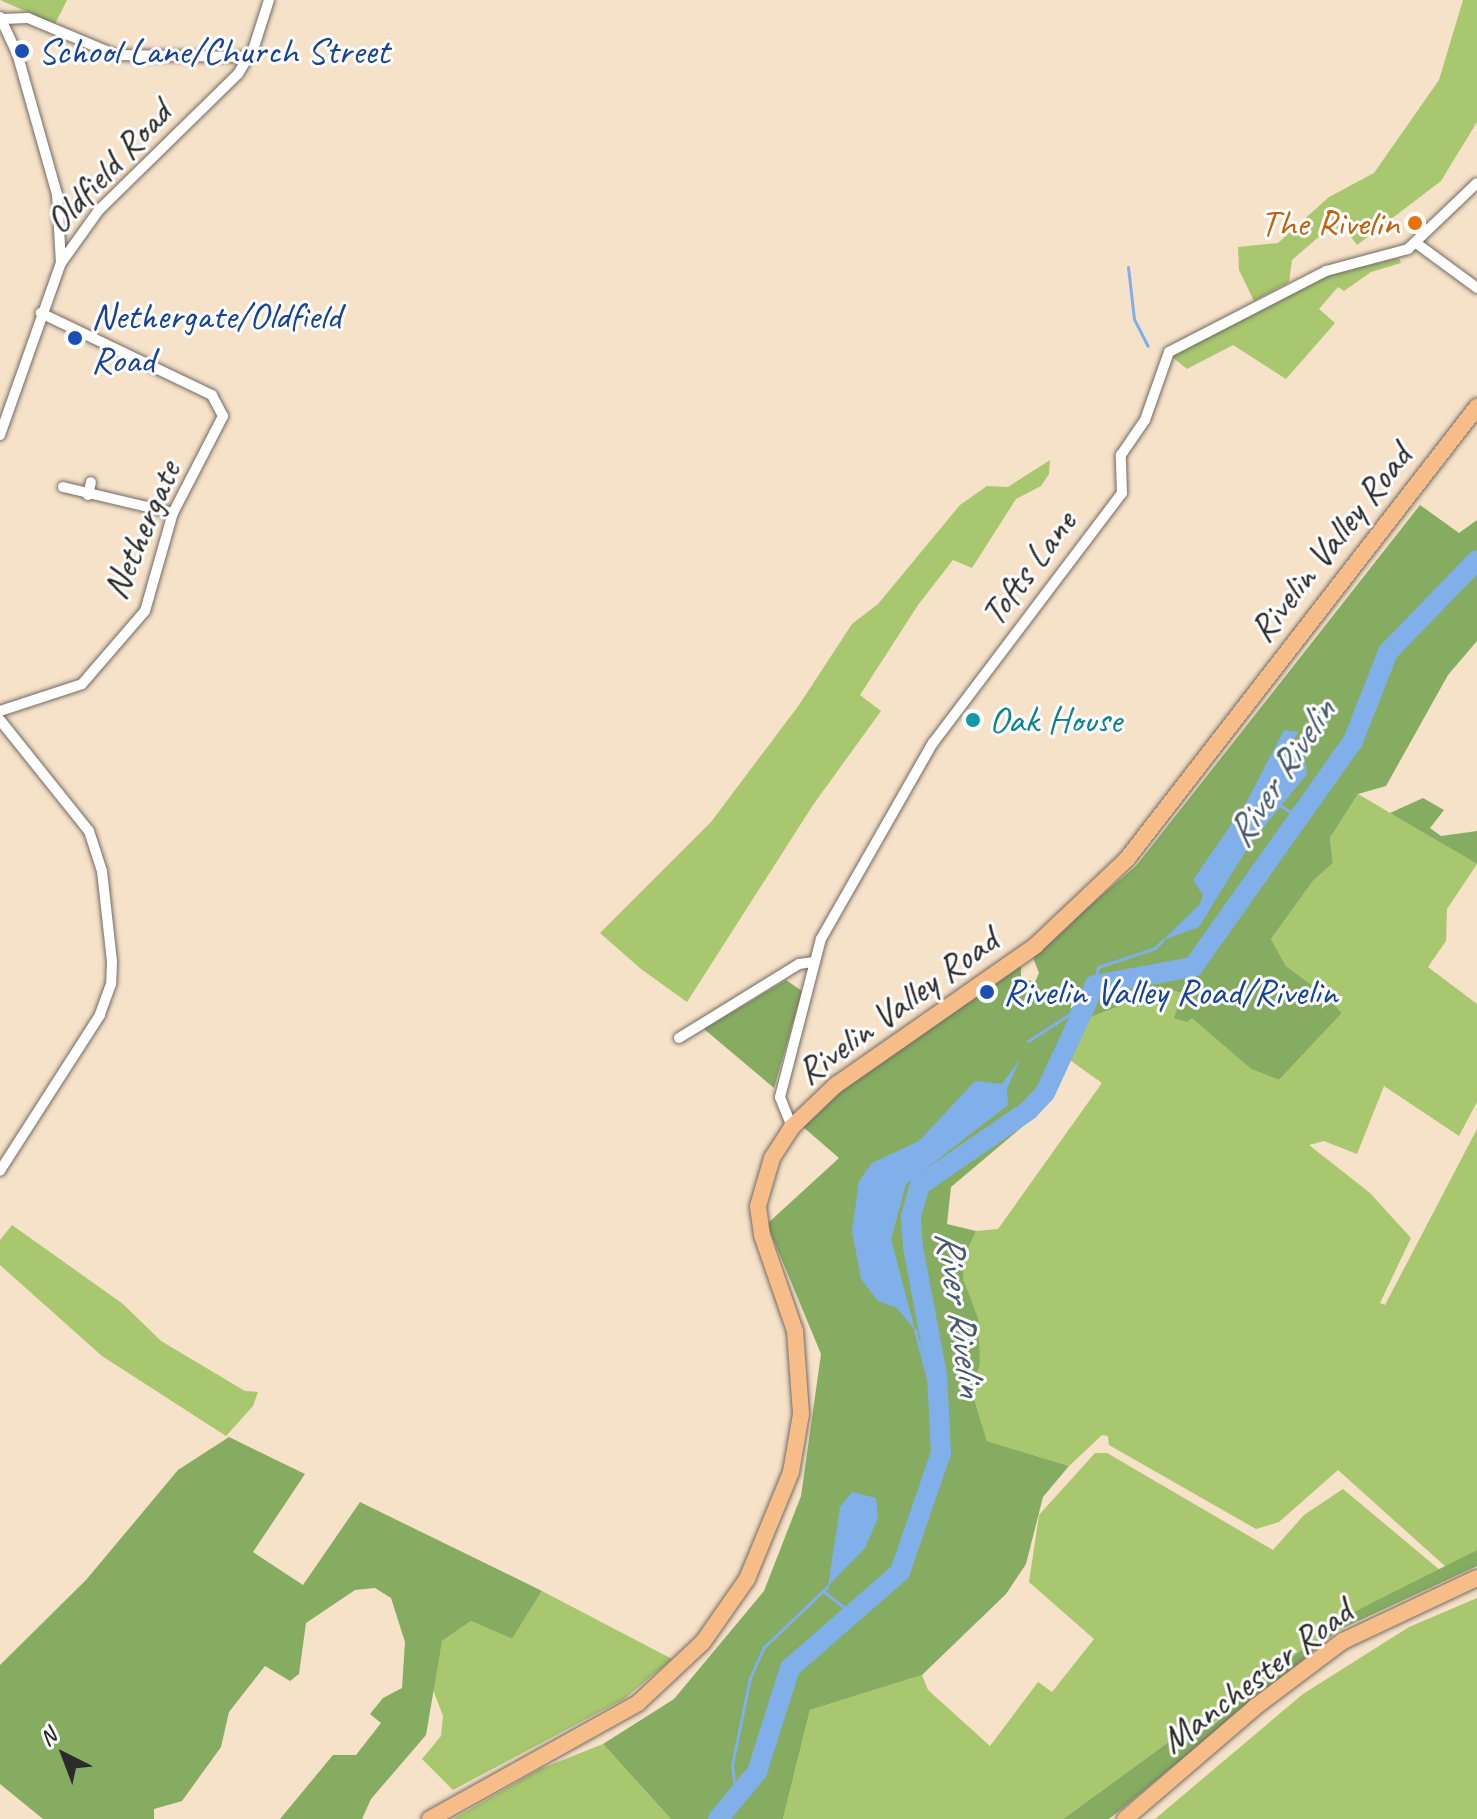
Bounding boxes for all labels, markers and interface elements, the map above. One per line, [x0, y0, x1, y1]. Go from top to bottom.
place label: School Lane/Church Street [38, 28, 391, 74]
marker: School Lane/Church Street [13, 42, 31, 60]
street label: Oldfield Road [35, 91, 181, 243]
place label: The Rivelin [1258, 200, 1399, 246]
marker: The Rivelin [1406, 214, 1424, 232]
place label: Nethergate/Oldfield Road [91, 293, 341, 382]
marker: Nethergate/Oldfield Road [66, 329, 84, 347]
street label: Rivelin Valley Road [1239, 436, 1421, 650]
street label: Nethergate [92, 454, 190, 606]
street label: Tofts Lane [969, 501, 1087, 635]
water label: River Rivelin [1214, 690, 1346, 856]
place label: Oak House [989, 697, 1122, 743]
marker: Oak House [964, 711, 982, 729]
street label: Rivelin Valley Road [788, 918, 1006, 1094]
place label: Rivelin Valley Road/Rivelin [1003, 969, 1336, 1015]
marker: Rivelin Valley Road/Rivelin [978, 983, 996, 1001]
water label: River Rivelin [926, 1227, 996, 1399]
street label: Manchester Road [1151, 1589, 1361, 1763]
north arrow [24, 1715, 104, 1795]
text: N [34, 1722, 62, 1752]

